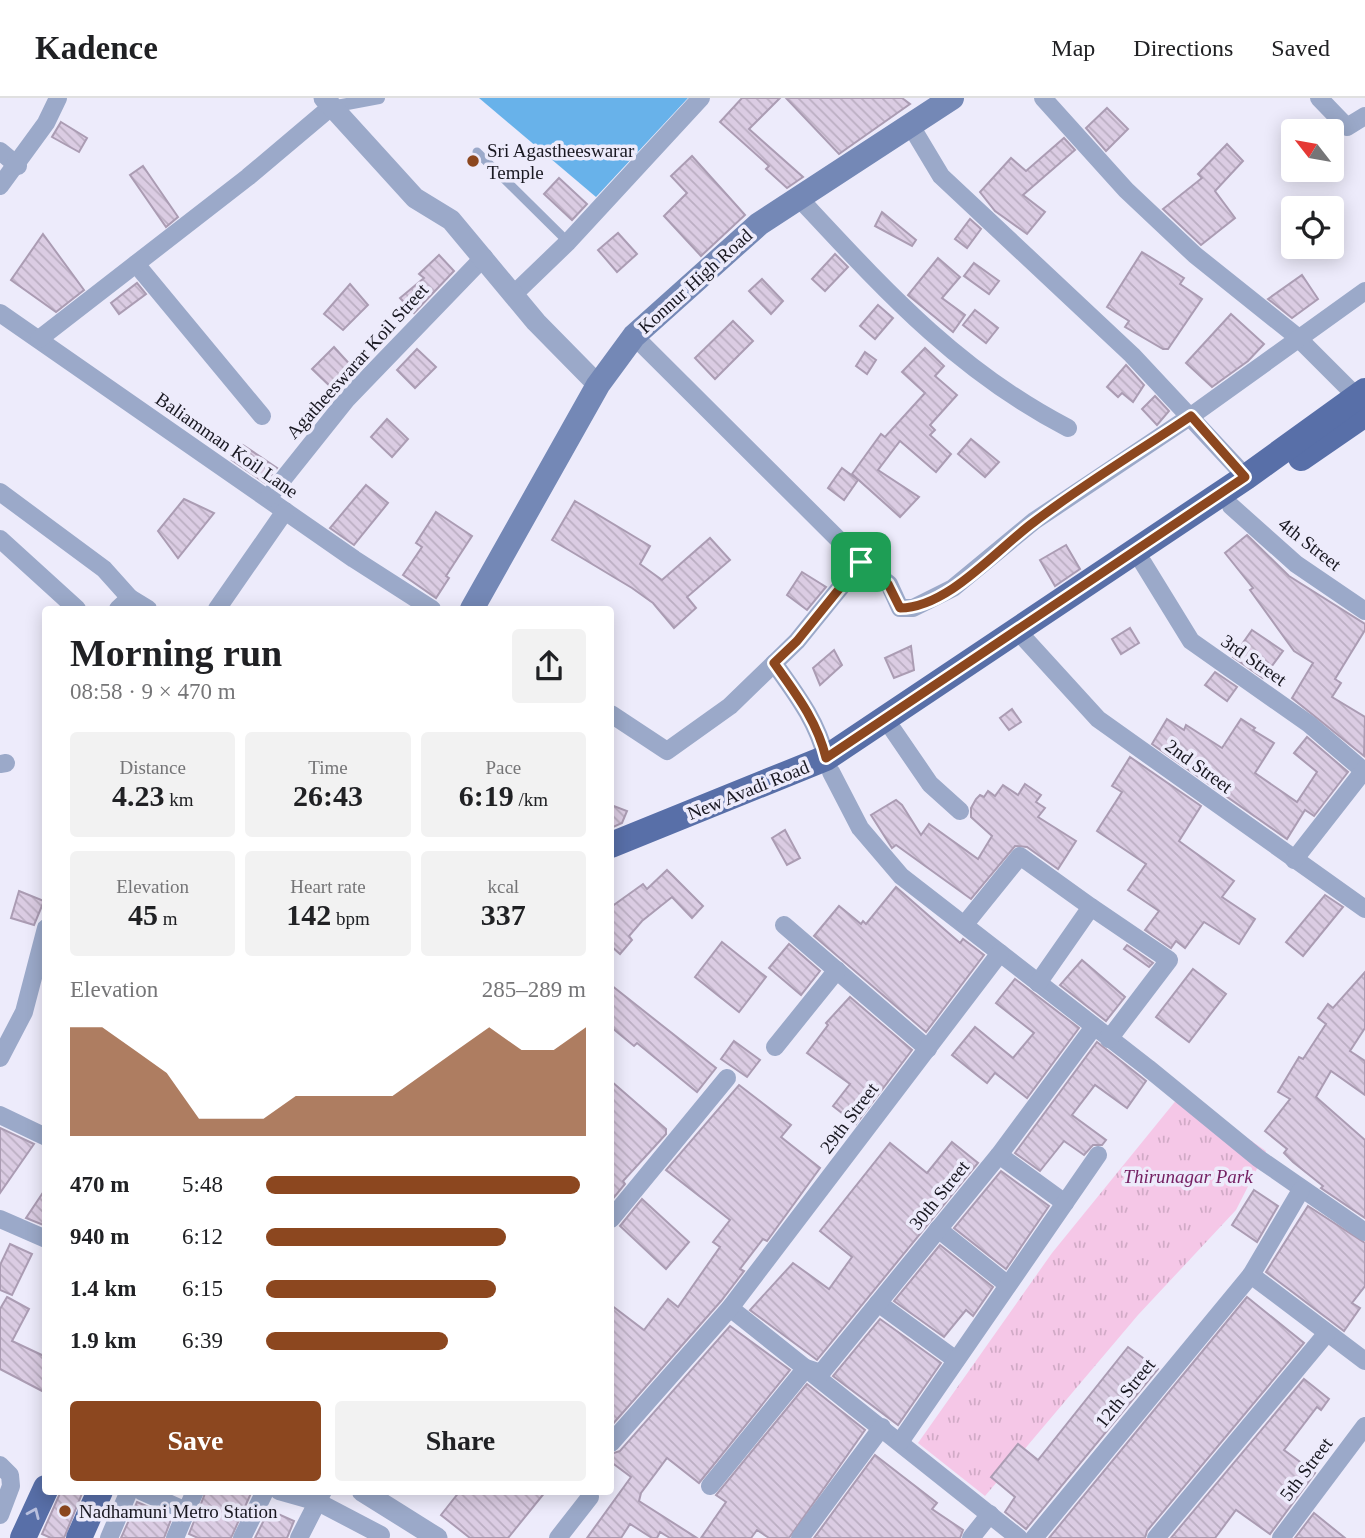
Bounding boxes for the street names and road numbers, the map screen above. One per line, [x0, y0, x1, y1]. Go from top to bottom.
street label: Konnur High Road [634, 224, 757, 338]
street label: Agatheeswarar Koil Street [282, 279, 433, 443]
street label: Baliamman Koil Lane [152, 388, 302, 502]
street label: 4th Street [1275, 513, 1346, 575]
street label: 3rd Street [1218, 630, 1291, 690]
street label: 2nd Street [1161, 735, 1237, 798]
street label: New Avadi Road [684, 756, 812, 824]
street label: 29th Street [816, 1078, 883, 1157]
street label: 30th Street [905, 1156, 974, 1234]
street label: 12th Street [1091, 1354, 1160, 1432]
street label: 5th Street [1276, 1433, 1337, 1505]

